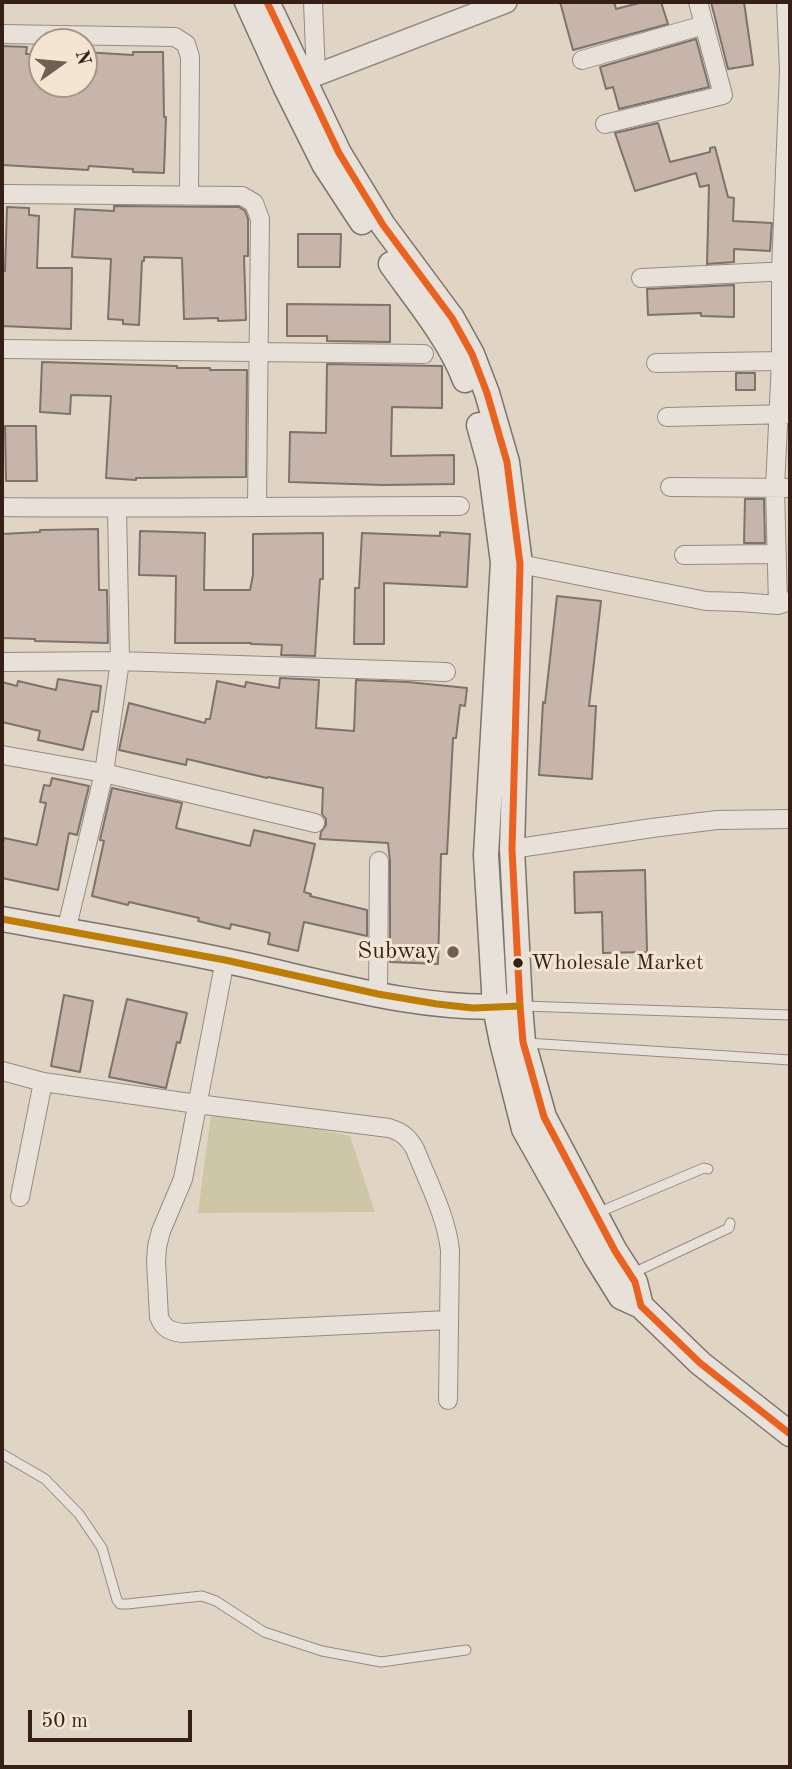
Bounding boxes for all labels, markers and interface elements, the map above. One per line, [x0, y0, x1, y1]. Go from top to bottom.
north arrow [28, 28, 98, 98]
text: N [71, 48, 93, 67]
place label: Subway [357, 938, 439, 966]
marker: Subway [445, 944, 461, 960]
place label: Wholesale Market [531, 950, 704, 976]
marker: Wholesale Market [511, 956, 525, 970]
scale bar [32, 1696, 196, 1740]
text: 50 m [41, 1711, 88, 1732]

